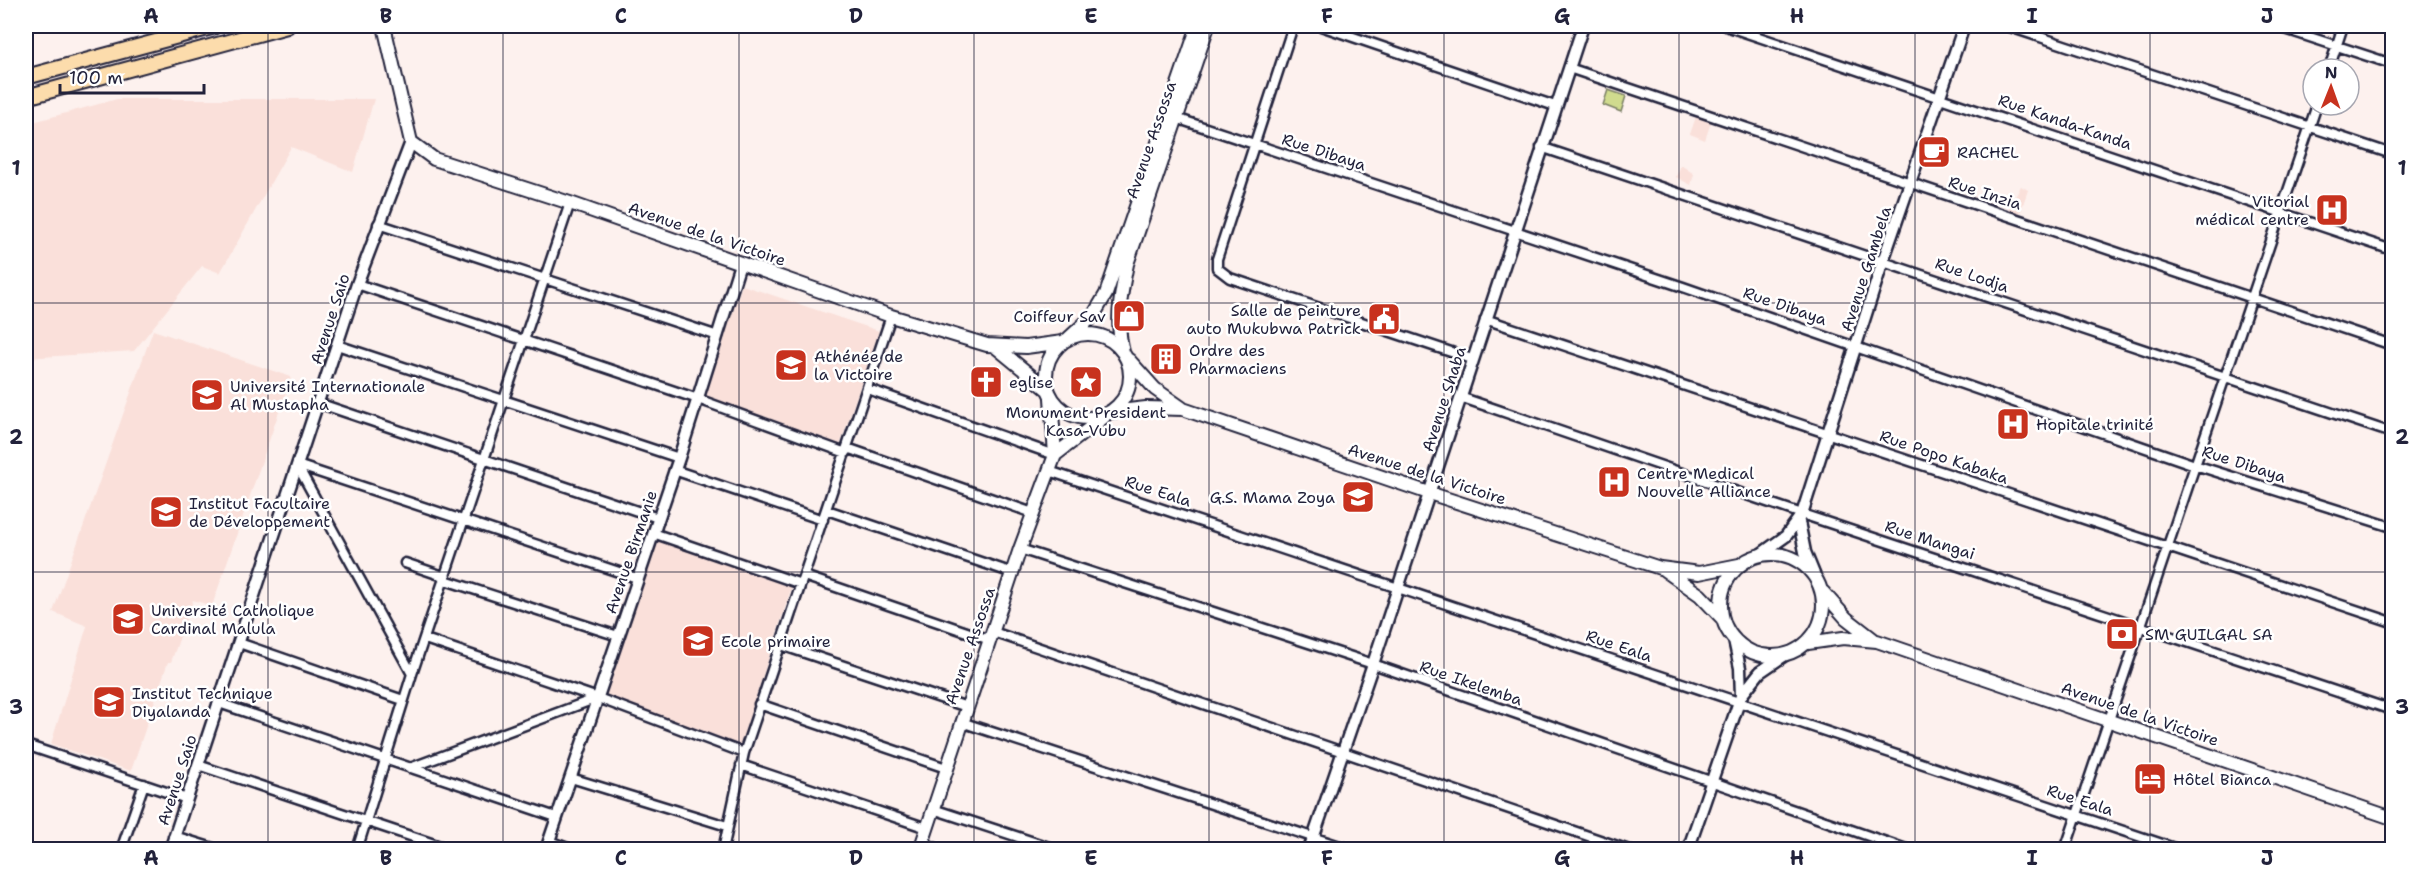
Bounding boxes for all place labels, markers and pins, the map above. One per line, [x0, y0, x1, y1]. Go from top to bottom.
cafe icon: RACHEL [1916, 134, 1952, 170]
place label: RACHEL [1957, 142, 2019, 163]
place label: Vitorial médical centre [2195, 191, 2309, 230]
hospital icon: Vitorial médical centre [2314, 192, 2350, 228]
shop icon: Coiffeur Sav [1111, 298, 1147, 334]
place label: Salle de peinture auto Mukubwa Patrick [1187, 300, 1361, 339]
public building icon: Salle de peinture auto Mukubwa Patrick [1366, 301, 1402, 337]
place label: Coiffeur Sav [1014, 306, 1106, 327]
place label: Ordre des Pharmaciens [1189, 340, 1287, 379]
building icon: Ordre des Pharmaciens [1148, 341, 1184, 377]
place label: Athénée de la Victoire [814, 346, 903, 385]
school or university icon: Athénée de la Victoire [773, 347, 809, 383]
church icon: eglise [968, 364, 1004, 400]
place icon: Monument President Kasa-Vubu [1068, 364, 1104, 400]
place label: eglise [1009, 372, 1053, 393]
place label: Université Internationale Al Mustapha [230, 376, 425, 415]
school or university icon: Université Internationale Al Mustapha [189, 377, 225, 413]
place label: Monument President Kasa-Vubu [1006, 402, 1166, 441]
hospital icon: Hopitale trinité [1995, 406, 2031, 442]
place label: Hopitale trinité [2036, 414, 2154, 435]
place label: Centre Medical Nouvelle Alliance [1637, 463, 1771, 502]
hospital icon: Centre Medical Nouvelle Alliance [1596, 464, 1632, 500]
school or university icon: G.S. Mama Zoya [1340, 479, 1376, 515]
place label: G.S. Mama Zoya [1210, 487, 1335, 508]
place label: Institut Facultaire de Développement [189, 493, 330, 532]
school or university icon: Institut Facultaire de Développement [148, 494, 184, 530]
place label: Université Catholique Cardinal Malula [151, 600, 315, 639]
school or university icon: Université Catholique Cardinal Malula [110, 601, 146, 637]
bank icon: SM GUILGAL SA [2104, 616, 2140, 652]
school or university icon: Ecole primaire [680, 623, 716, 659]
place label: SM GUILGAL SA [2145, 624, 2273, 645]
place label: Ecole primaire [721, 631, 831, 652]
place label: Institut Technique Diyalanda [132, 683, 273, 722]
school or university icon: Institut Technique Diyalanda [91, 684, 127, 720]
hotel icon: Hôtel Bianca [2132, 761, 2168, 797]
place label: Hôtel Bianca [2173, 769, 2271, 790]

